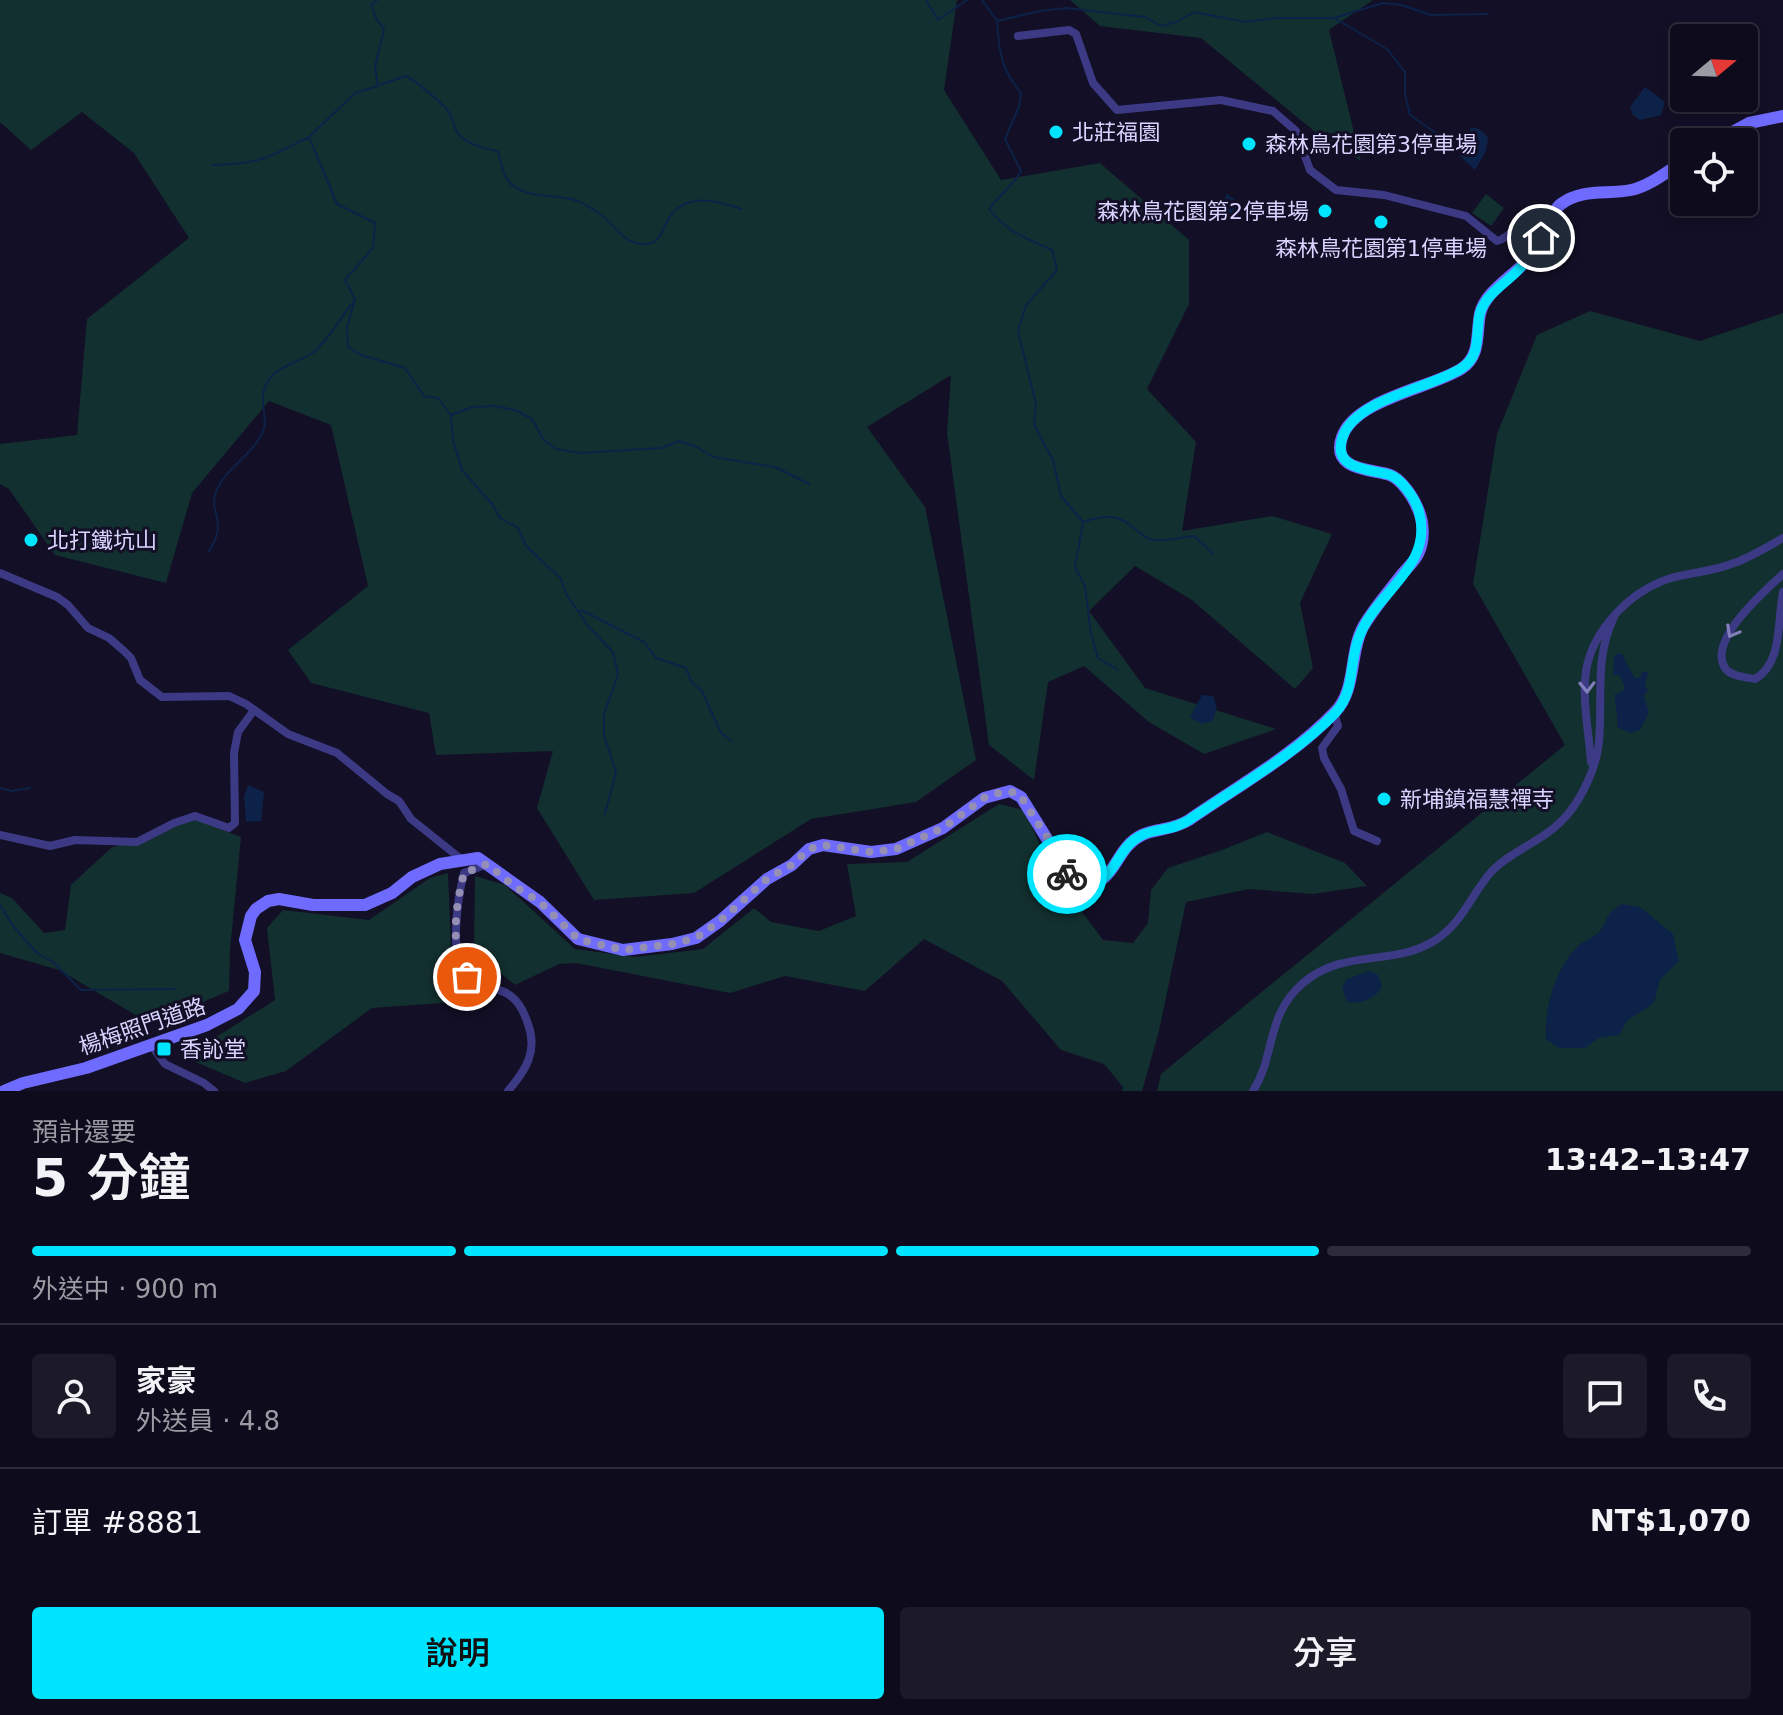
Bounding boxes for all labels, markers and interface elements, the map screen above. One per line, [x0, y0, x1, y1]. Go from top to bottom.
north arrow [1670, 24, 1758, 112]
map controls [1670, 24, 1758, 216]
place label: 北莊福園 [1072, 120, 1160, 145]
marker: 北莊福園 [1047, 123, 1065, 141]
button: locate [1670, 128, 1758, 216]
place label: 森林鳥花園第3停車場 [1265, 132, 1477, 157]
marker: 森林鳥花園第3停車場 [1240, 135, 1258, 153]
place label: 森林鳥花園第2停車場 [1097, 199, 1309, 224]
marker: 森林鳥花園第2停車場 [1316, 202, 1334, 220]
pin [1507, 204, 1575, 272]
marker: 森林鳥花園第1停車場 [1372, 213, 1390, 231]
icon: home [1519, 216, 1563, 260]
place label: 森林鳥花園第1停車場 [1275, 236, 1487, 261]
place label: 北打鐵坑山 [47, 528, 157, 553]
marker: 北打鐵坑山 [22, 531, 40, 549]
one-way arrow [1726, 624, 1741, 638]
one-way arrow [1578, 681, 1595, 694]
place label: 新埔鎮福慧禪寺 [1400, 787, 1554, 812]
marker: 新埔鎮福慧禪寺 [1375, 790, 1393, 808]
courier [1027, 834, 1107, 914]
icon: bike [1045, 852, 1089, 896]
pin [433, 943, 501, 1011]
icon: bag [445, 955, 489, 999]
street label: 楊梅照門道路 [76, 993, 209, 1060]
place label: 香訫堂 [180, 1037, 246, 1062]
marker: 香訫堂 [155, 1040, 173, 1058]
text: 預計還要 [32, 1117, 136, 1147]
text: 13:42–13:47 [1545, 1142, 1751, 1177]
text: 5 分鐘 [32, 1148, 190, 1208]
text: 外送中 · 900 m [32, 1274, 218, 1304]
button: person [32, 1354, 116, 1438]
button: chat [1563, 1354, 1647, 1438]
button: phone [1667, 1354, 1751, 1438]
text: 家豪 [136, 1363, 196, 1398]
text: 外送員 · 4.8 [136, 1406, 280, 1436]
text: NT$1,070 [1590, 1503, 1751, 1538]
text: 訂單 #8881 [32, 1505, 203, 1540]
button: 說明 [32, 1607, 884, 1699]
button: 分享 [900, 1607, 1751, 1699]

